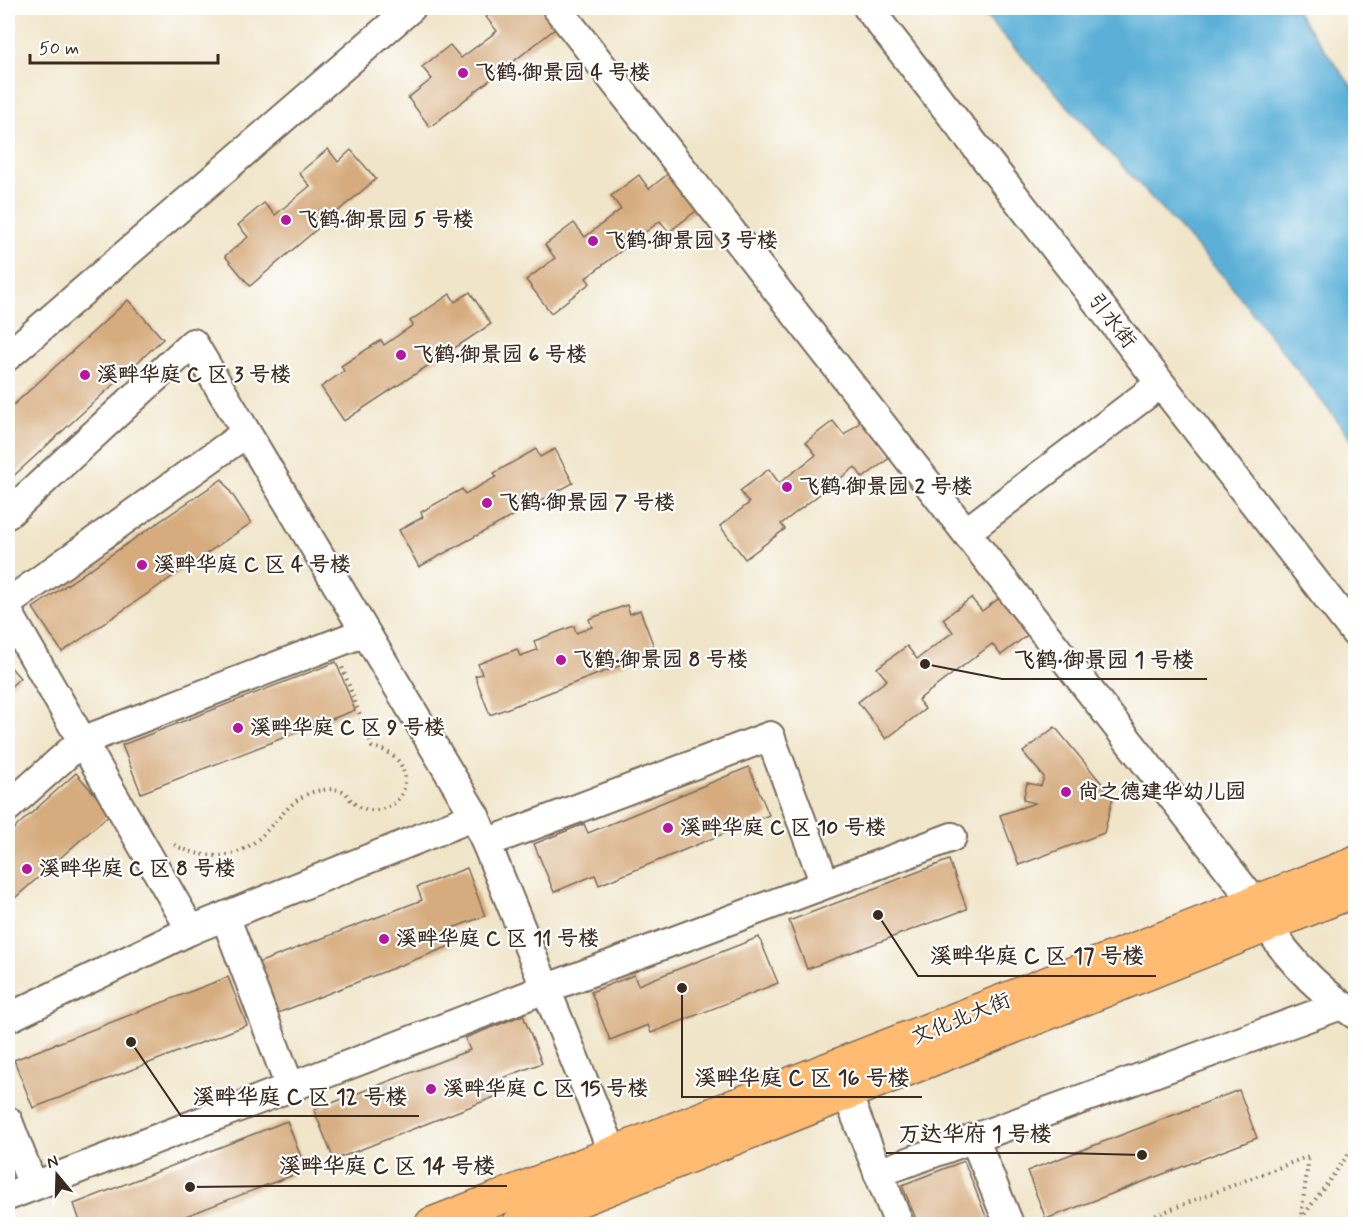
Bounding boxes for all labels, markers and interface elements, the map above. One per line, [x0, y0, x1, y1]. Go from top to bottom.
scale bar [30, 27, 218, 65]
text: 50 m [39, 37, 79, 61]
place label: 飞鹤·御景园 4 号楼 [475, 59, 650, 87]
marker: 飞鹤·御景园 4 号楼 [456, 66, 470, 80]
place label: 飞鹤·御景园 5 号楼 [298, 206, 474, 234]
marker: 飞鹤·御景园 5 号楼 [279, 213, 293, 227]
place label: 飞鹤·御景园 3 号楼 [605, 227, 778, 255]
marker: 飞鹤·御景园 3 号楼 [586, 234, 600, 248]
street label: 引水街 [1082, 288, 1142, 354]
place label: 飞鹤·御景园 6 号楼 [413, 341, 587, 369]
marker: 飞鹤·御景园 6 号楼 [394, 348, 408, 362]
place label: 溪畔华庭 C 区 3 号楼 [97, 361, 291, 389]
marker: 溪畔华庭 C 区 3 号楼 [78, 368, 92, 382]
place label: 飞鹤·御景园 2 号楼 [799, 473, 972, 501]
marker: 飞鹤·御景园 2 号楼 [780, 480, 794, 494]
place label: 飞鹤·御景园 7 号楼 [499, 489, 675, 517]
marker: 飞鹤·御景园 7 号楼 [480, 496, 494, 510]
place label: 溪畔华庭 C 区 4 号楼 [154, 551, 351, 579]
marker: 溪畔华庭 C 区 4 号楼 [135, 558, 149, 572]
callout: 飞鹤·御景园 1 号楼 [1002, 639, 1207, 679]
place label: 飞鹤·御景园 8 号楼 [573, 646, 748, 674]
text: 飞鹤·御景园 1 号楼 [1014, 647, 1194, 675]
marker: 飞鹤·御景园 8 号楼 [554, 653, 568, 667]
place label: 溪畔华庭 C 区 9 号楼 [250, 714, 445, 742]
marker: 溪畔华庭 C 区 9 号楼 [231, 721, 245, 735]
place label: 尚之德建华幼儿园 [1078, 778, 1246, 806]
marker: 尚之德建华幼儿园 [1059, 785, 1073, 799]
place label: 溪畔华庭 C 区 10 号楼 [680, 814, 886, 842]
marker: 溪畔华庭 C 区 10 号楼 [661, 821, 675, 835]
place label: 溪畔华庭 C 区 8 号楼 [39, 855, 235, 883]
marker: 溪畔华庭 C 区 8 号楼 [20, 862, 34, 876]
place label: 溪畔华庭 C 区 11 号楼 [396, 925, 599, 953]
marker: 溪畔华庭 C 区 11 号楼 [377, 932, 391, 946]
callout: 溪畔华庭 C 区 17 号楼 [918, 936, 1156, 976]
text: 溪畔华庭 C 区 17 号楼 [930, 943, 1144, 971]
street label: 文化北大街 [907, 986, 1015, 1052]
callout: 溪畔华庭 C 区 16 号楼 [682, 1057, 922, 1097]
text: 溪畔华庭 C 区 16 号楼 [694, 1065, 910, 1093]
place label: 溪畔华庭 C 区 15 号楼 [443, 1075, 648, 1103]
callout: 溪畔华庭 C 区 12 号楼 [181, 1076, 419, 1116]
marker: 溪畔华庭 C 区 15 号楼 [424, 1082, 438, 1096]
text: 溪畔华庭 C 区 12 号楼 [193, 1084, 407, 1112]
callout: 万达华府 1 号楼 [886, 1113, 1064, 1153]
text: 万达华府 1 号楼 [898, 1121, 1052, 1149]
north arrow [27, 1145, 87, 1205]
callout: 溪畔华庭 C 区 14 号楼 [266, 1146, 507, 1186]
text: N [44, 1151, 61, 1174]
text: 溪畔华庭 C 区 14 号楼 [279, 1153, 495, 1181]

